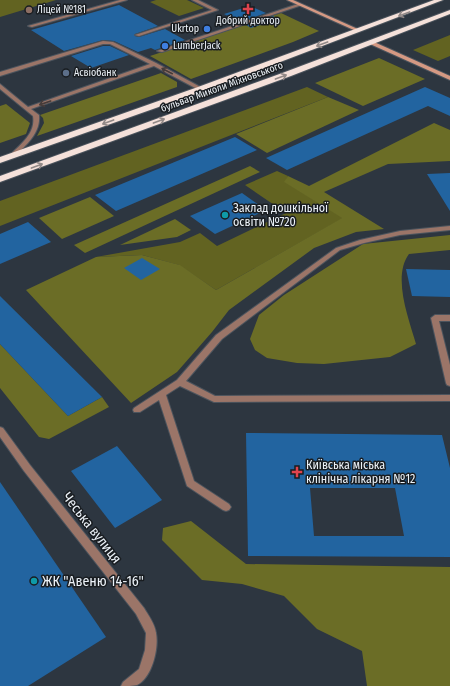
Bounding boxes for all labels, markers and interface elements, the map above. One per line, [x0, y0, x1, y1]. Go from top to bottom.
place label: Ліцей №181 [37, 3, 86, 16]
marker: Добрий доктор [243, 4, 253, 14]
marker: Ліцей №181 [24, 5, 34, 15]
one-way arrow [398, 10, 410, 18]
place label: Добрий доктор [215, 15, 280, 27]
place label: Ukrtop [171, 23, 199, 35]
marker: Ukrtop [202, 24, 212, 34]
place label: LumberJack [173, 40, 221, 52]
marker: LumberJack [160, 41, 170, 51]
one-way arrow [316, 41, 328, 49]
street label: бульвар Миколи Міхновського [159, 58, 285, 115]
place label: Асвіобанк [74, 66, 117, 79]
one-way arrow [161, 67, 173, 74]
marker: Асвіобанк [61, 68, 71, 78]
one-way arrow [275, 72, 287, 80]
one-way arrow [39, 99, 51, 107]
one-way arrow [152, 117, 164, 125]
one-way arrow [102, 119, 114, 127]
one-way arrow [30, 161, 42, 169]
place label: Заклад дошкільної освіти №720 [233, 201, 329, 229]
marker: Заклад дошкільної освіти №720 [220, 210, 230, 220]
place label: Київська міська клінічна лікарня №12 [306, 458, 415, 486]
marker: Київська міська клінічна лікарня №12 [291, 466, 303, 478]
street label: Чеська вулиця [59, 489, 125, 567]
place label: ЖК "Авеню 14-16" [42, 573, 144, 590]
marker: ЖК "Авеню 14-16" [29, 576, 39, 586]

